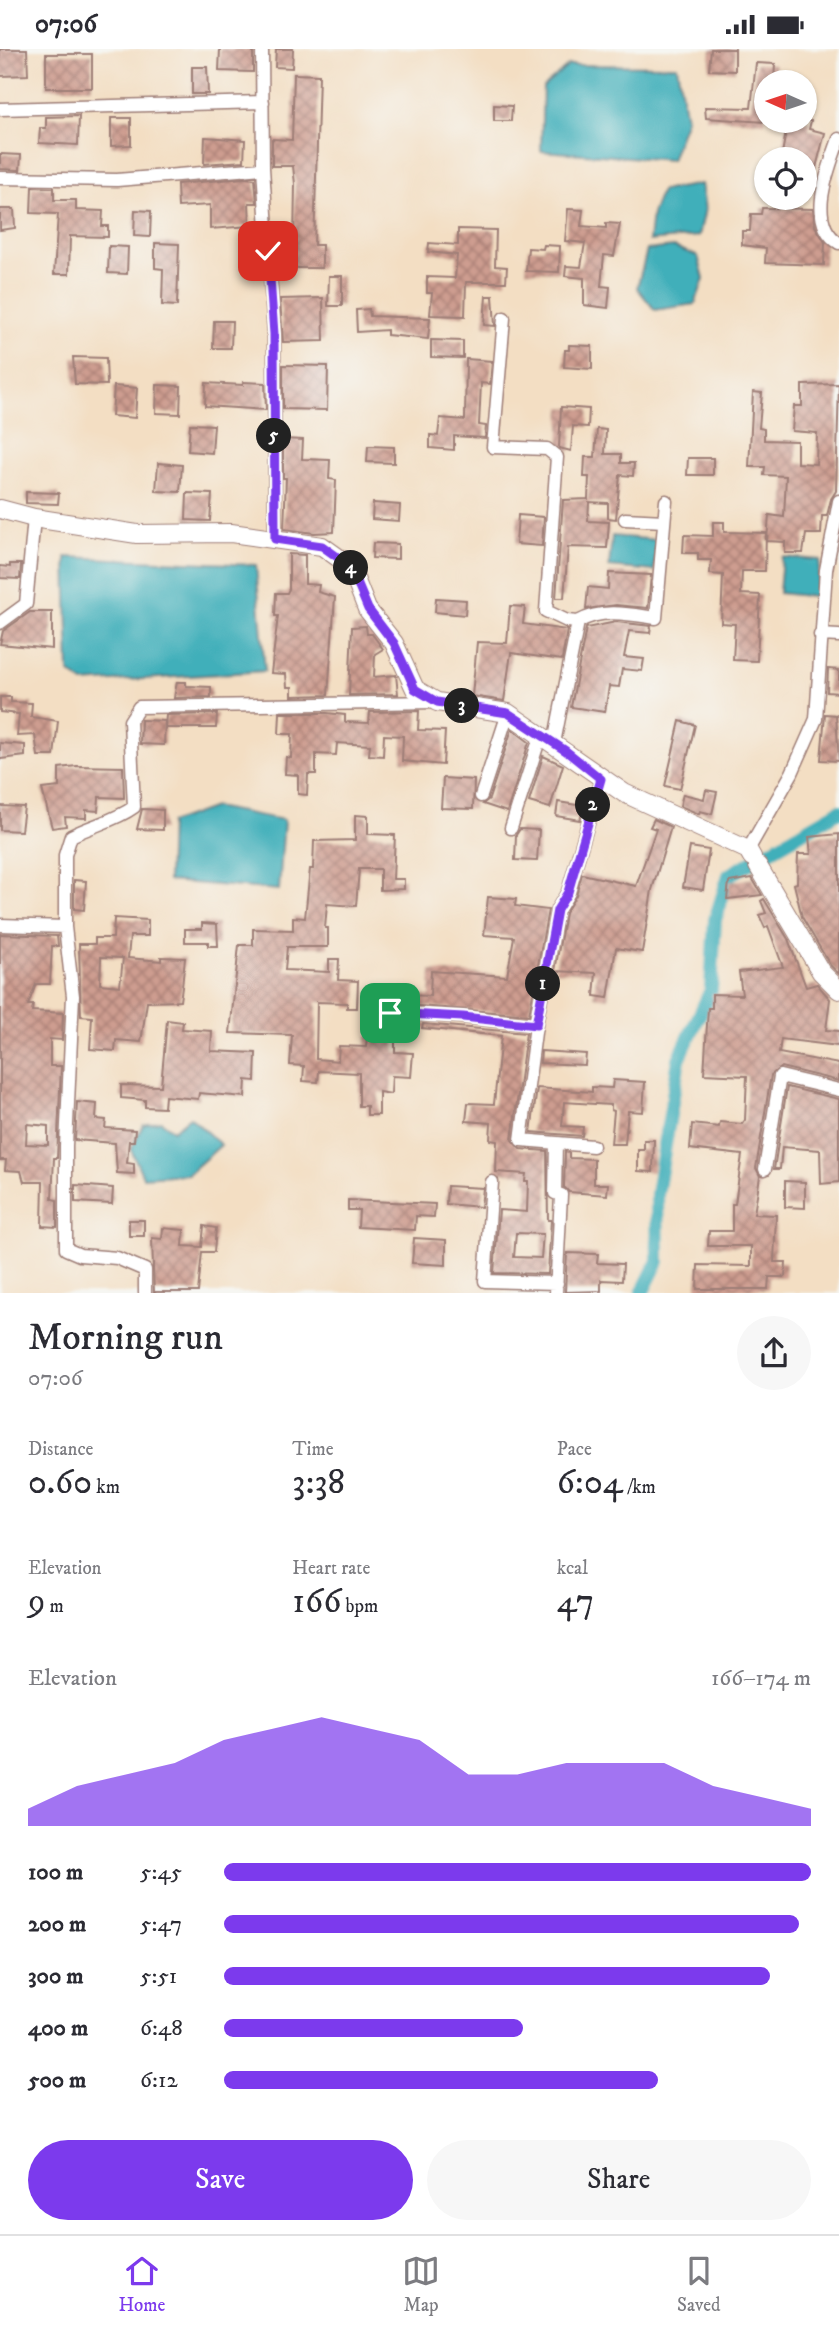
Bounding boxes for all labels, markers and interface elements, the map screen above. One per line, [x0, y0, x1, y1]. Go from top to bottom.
text: 07:06 [35, 8, 97, 41]
north arrow [754, 70, 817, 133]
map controls [754, 70, 817, 210]
button: locate [754, 147, 817, 210]
pin [238, 221, 298, 281]
icon: check [249, 232, 287, 270]
pin: 5 [256, 419, 292, 453]
text: 5 [269, 424, 278, 447]
pin: 4 [334, 551, 368, 585]
text: 4 [345, 556, 356, 579]
pin: 3 [444, 689, 480, 723]
text: 3 [458, 694, 465, 717]
pin: 2 [576, 787, 610, 823]
text: 2 [588, 793, 597, 816]
pin: 1 [526, 967, 560, 1002]
text: 1 [539, 972, 546, 995]
pin [360, 983, 420, 1043]
icon: arrive [371, 994, 409, 1032]
text: Morning run [28, 1314, 223, 1362]
button: share [737, 1316, 811, 1390]
text: 07:06 [28, 1364, 83, 1393]
text: Distance [28, 1438, 93, 1461]
text: Time [292, 1438, 334, 1461]
text: Pace [557, 1438, 592, 1461]
text: 0.60 [28, 1461, 92, 1505]
text: 3:38 [292, 1461, 345, 1505]
text: 6:04 [557, 1461, 623, 1505]
text: km [92, 1476, 120, 1499]
text: /km [623, 1476, 656, 1499]
text: Elevation [28, 1557, 102, 1580]
text: Heart rate [292, 1557, 370, 1580]
text: kcal [557, 1557, 588, 1580]
text: 9 [28, 1580, 45, 1624]
text: 166 [292, 1580, 341, 1624]
text: 47 [557, 1580, 594, 1624]
text: m [45, 1595, 64, 1618]
text: bpm [341, 1595, 378, 1618]
text: Elevation [28, 1664, 117, 1693]
text: 166–174 m [711, 1664, 811, 1693]
text: 100 m [28, 1858, 83, 1887]
text: 5:45 [140, 1858, 182, 1887]
text: 200 m [28, 1910, 86, 1939]
text: 5:47 [140, 1910, 182, 1939]
text: 300 m [28, 1962, 84, 1991]
text: 5:51 [140, 1962, 177, 1991]
text: 400 m [28, 2014, 88, 2043]
text: 6:48 [140, 2014, 183, 2043]
text: 500 m [28, 2066, 86, 2095]
text: 6:12 [140, 2066, 178, 2095]
button: Save [28, 2140, 413, 2220]
button: Share [427, 2140, 811, 2220]
tab: Home [118, 2252, 165, 2317]
tab: Map [402, 2252, 440, 2317]
tab: Saved [677, 2252, 721, 2317]

